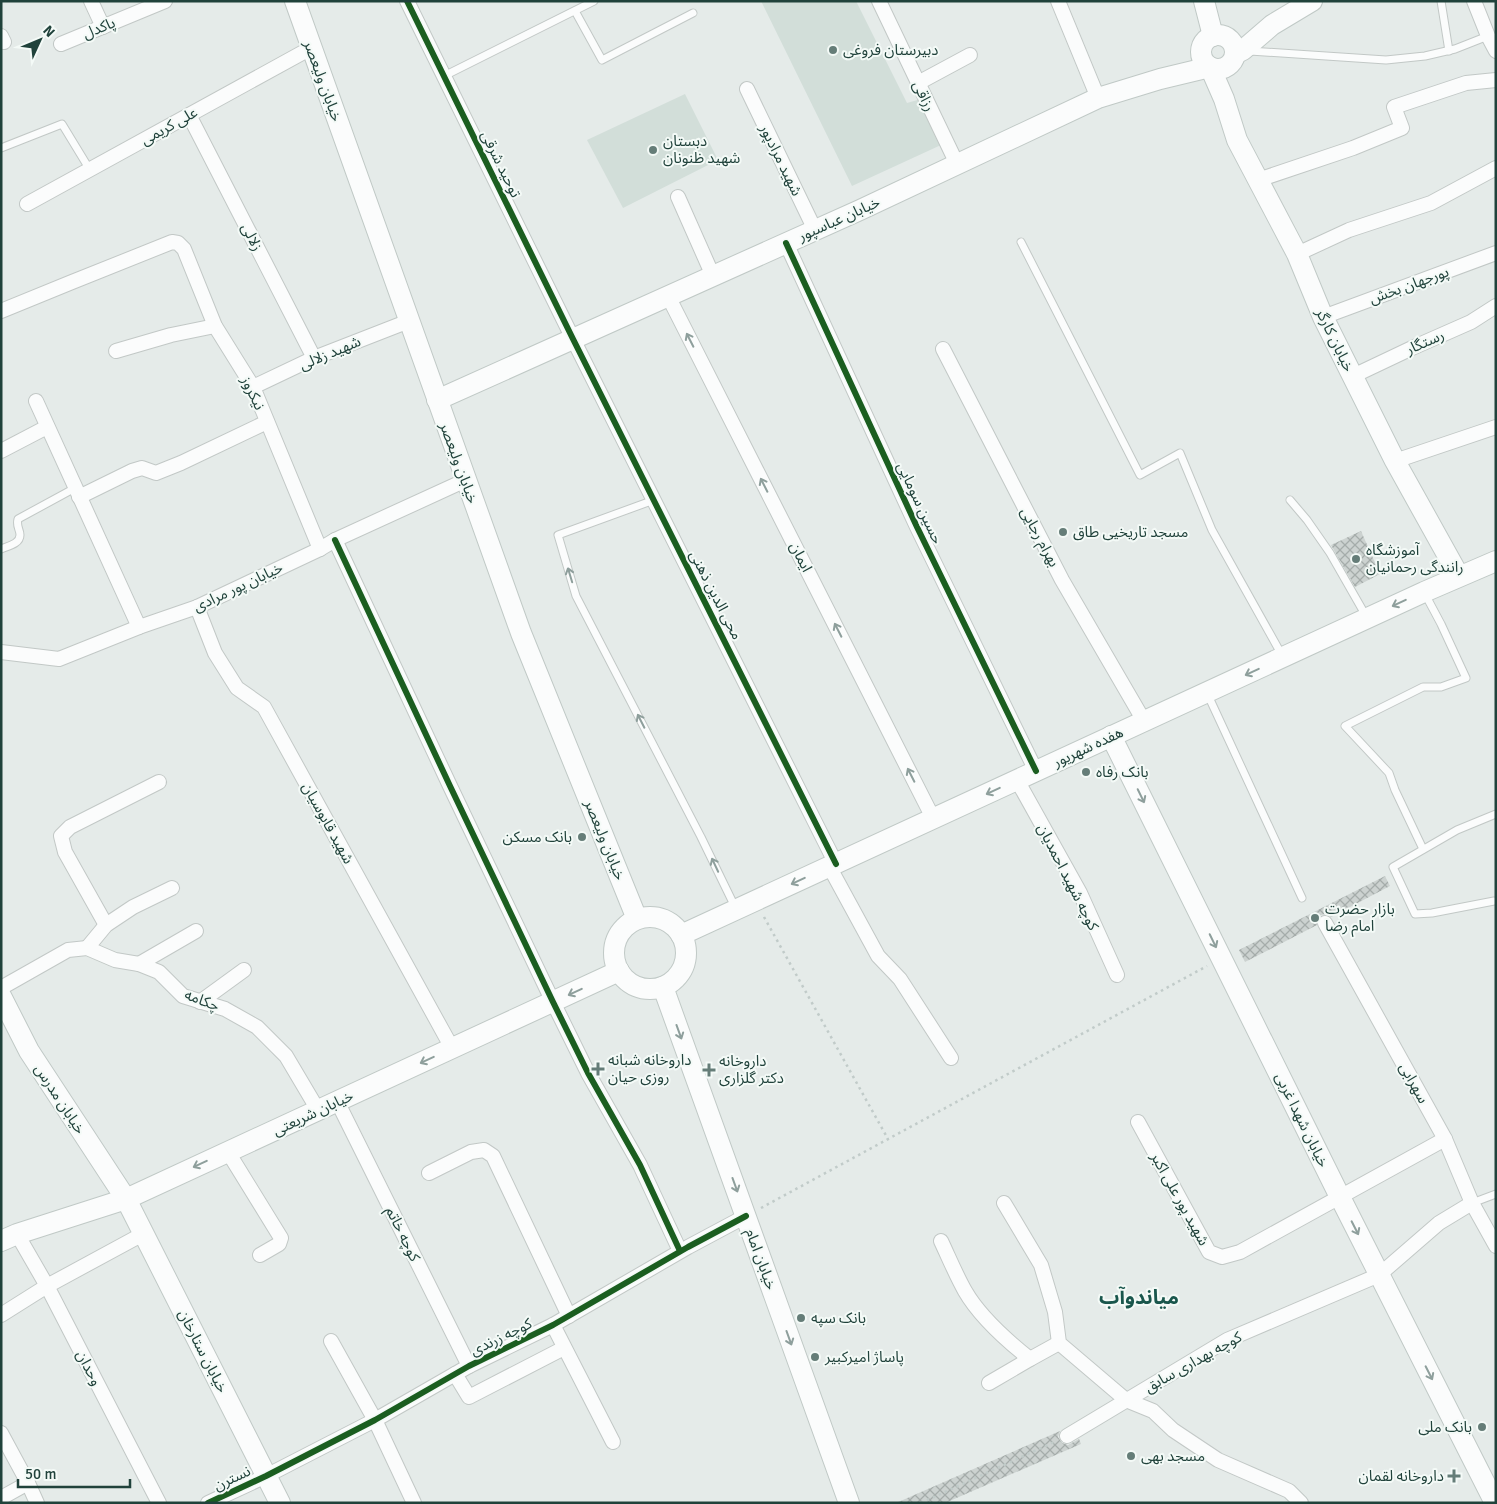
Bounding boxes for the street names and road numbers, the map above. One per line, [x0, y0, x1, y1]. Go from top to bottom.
street label: پاکدل [80, 13, 118, 44]
street label: خیابان ولیعصر [300, 37, 346, 124]
street label: رزاقی [909, 78, 939, 114]
street label: علی کریمی [137, 103, 201, 149]
street label: شهید مرادپور [754, 120, 806, 199]
street label: توحید شرقی [477, 128, 525, 200]
street label: خیابان عباسپور [794, 193, 883, 247]
street label: زلالی [237, 220, 267, 254]
street label: پورجهان بخش [1367, 262, 1452, 309]
street label: خیابان کارگر [1311, 304, 1358, 375]
street label: رستگار [1402, 326, 1447, 359]
street label: شهید زلالی [297, 332, 364, 374]
street label: نیکروز [237, 372, 269, 413]
street label: خیابان ولیعصر [436, 419, 482, 506]
street label: حسین سومایی [893, 459, 947, 547]
street label: بهرام رجایی [1015, 504, 1063, 571]
street label: ایمان [786, 539, 816, 575]
street label: محی الدین ذهنی [686, 547, 746, 643]
street label: خیابان پور مرادی [190, 558, 286, 617]
street label: هفده شهریور [1049, 723, 1126, 771]
street label: شهید قابوسیان [298, 779, 358, 867]
street label: خیابان ولیعصر [580, 796, 629, 883]
street label: کوچه شهید احمدیان [1032, 821, 1103, 934]
street label: چکامه [182, 985, 222, 1016]
street label: سهرابی [1396, 1060, 1433, 1107]
street label: خیابان مدرس [31, 1061, 89, 1138]
street label: خیابان شهدا غربی [1271, 1070, 1333, 1170]
street label: خیابان شریعتی [270, 1086, 356, 1140]
street label: شهید پور علی اکبر [1145, 1148, 1213, 1250]
street label: کوچه خاتم [380, 1204, 424, 1266]
street label: خیابان امام [740, 1226, 780, 1293]
street label: خیابان ستارخان [174, 1306, 232, 1396]
street label: کوچه زرندی [467, 1314, 536, 1361]
street label: کوچه بهداری سابق [1141, 1327, 1246, 1397]
street label: وحدان [72, 1347, 106, 1389]
street label: نسترن [211, 1462, 253, 1494]

